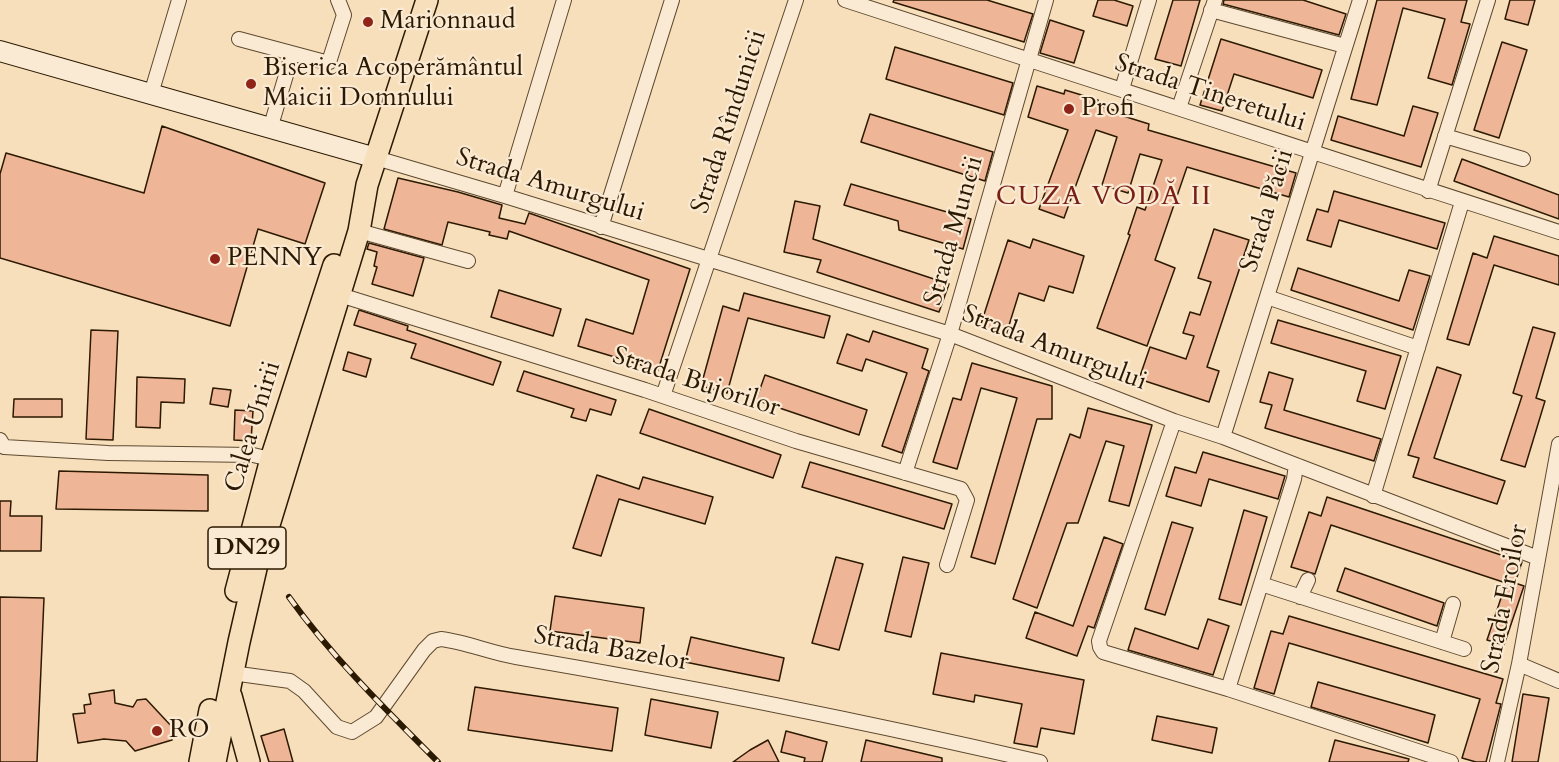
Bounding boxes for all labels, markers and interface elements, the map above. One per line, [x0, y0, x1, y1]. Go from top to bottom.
place label: Marionnaud [380, 6, 515, 38]
marker: Marionnaud [361, 15, 375, 29]
street label: Strada Rîndunicii [686, 26, 774, 218]
street label: Strada Tineretului [1111, 48, 1309, 140]
place label: Biserica Acoperământul Maicii Domnului [263, 53, 523, 114]
marker: Biserica Acoperământul Maicii Domnului [244, 77, 258, 91]
place label: Profi [1081, 93, 1135, 125]
marker: Profi [1062, 102, 1076, 116]
street label: Strada Amurgului [452, 143, 648, 229]
street label: Strada Păcii [1235, 146, 1301, 276]
street label: Strada Muncii [919, 153, 991, 309]
district label: CUZA VODĂ II [996, 182, 1212, 214]
place label: PENNY [227, 243, 322, 275]
marker: PENNY [208, 252, 222, 266]
street label: Strada Amurgului [957, 299, 1151, 399]
street label: Strada Bujorilor [608, 341, 784, 425]
street label: Calea Unirii [219, 358, 289, 496]
street label: Strada Eroilor [1476, 522, 1536, 676]
road number: DN29 [208, 527, 286, 569]
street label: Strada Bazelor [531, 621, 691, 679]
place label: RO [169, 715, 209, 747]
marker: RO [150, 724, 164, 738]

